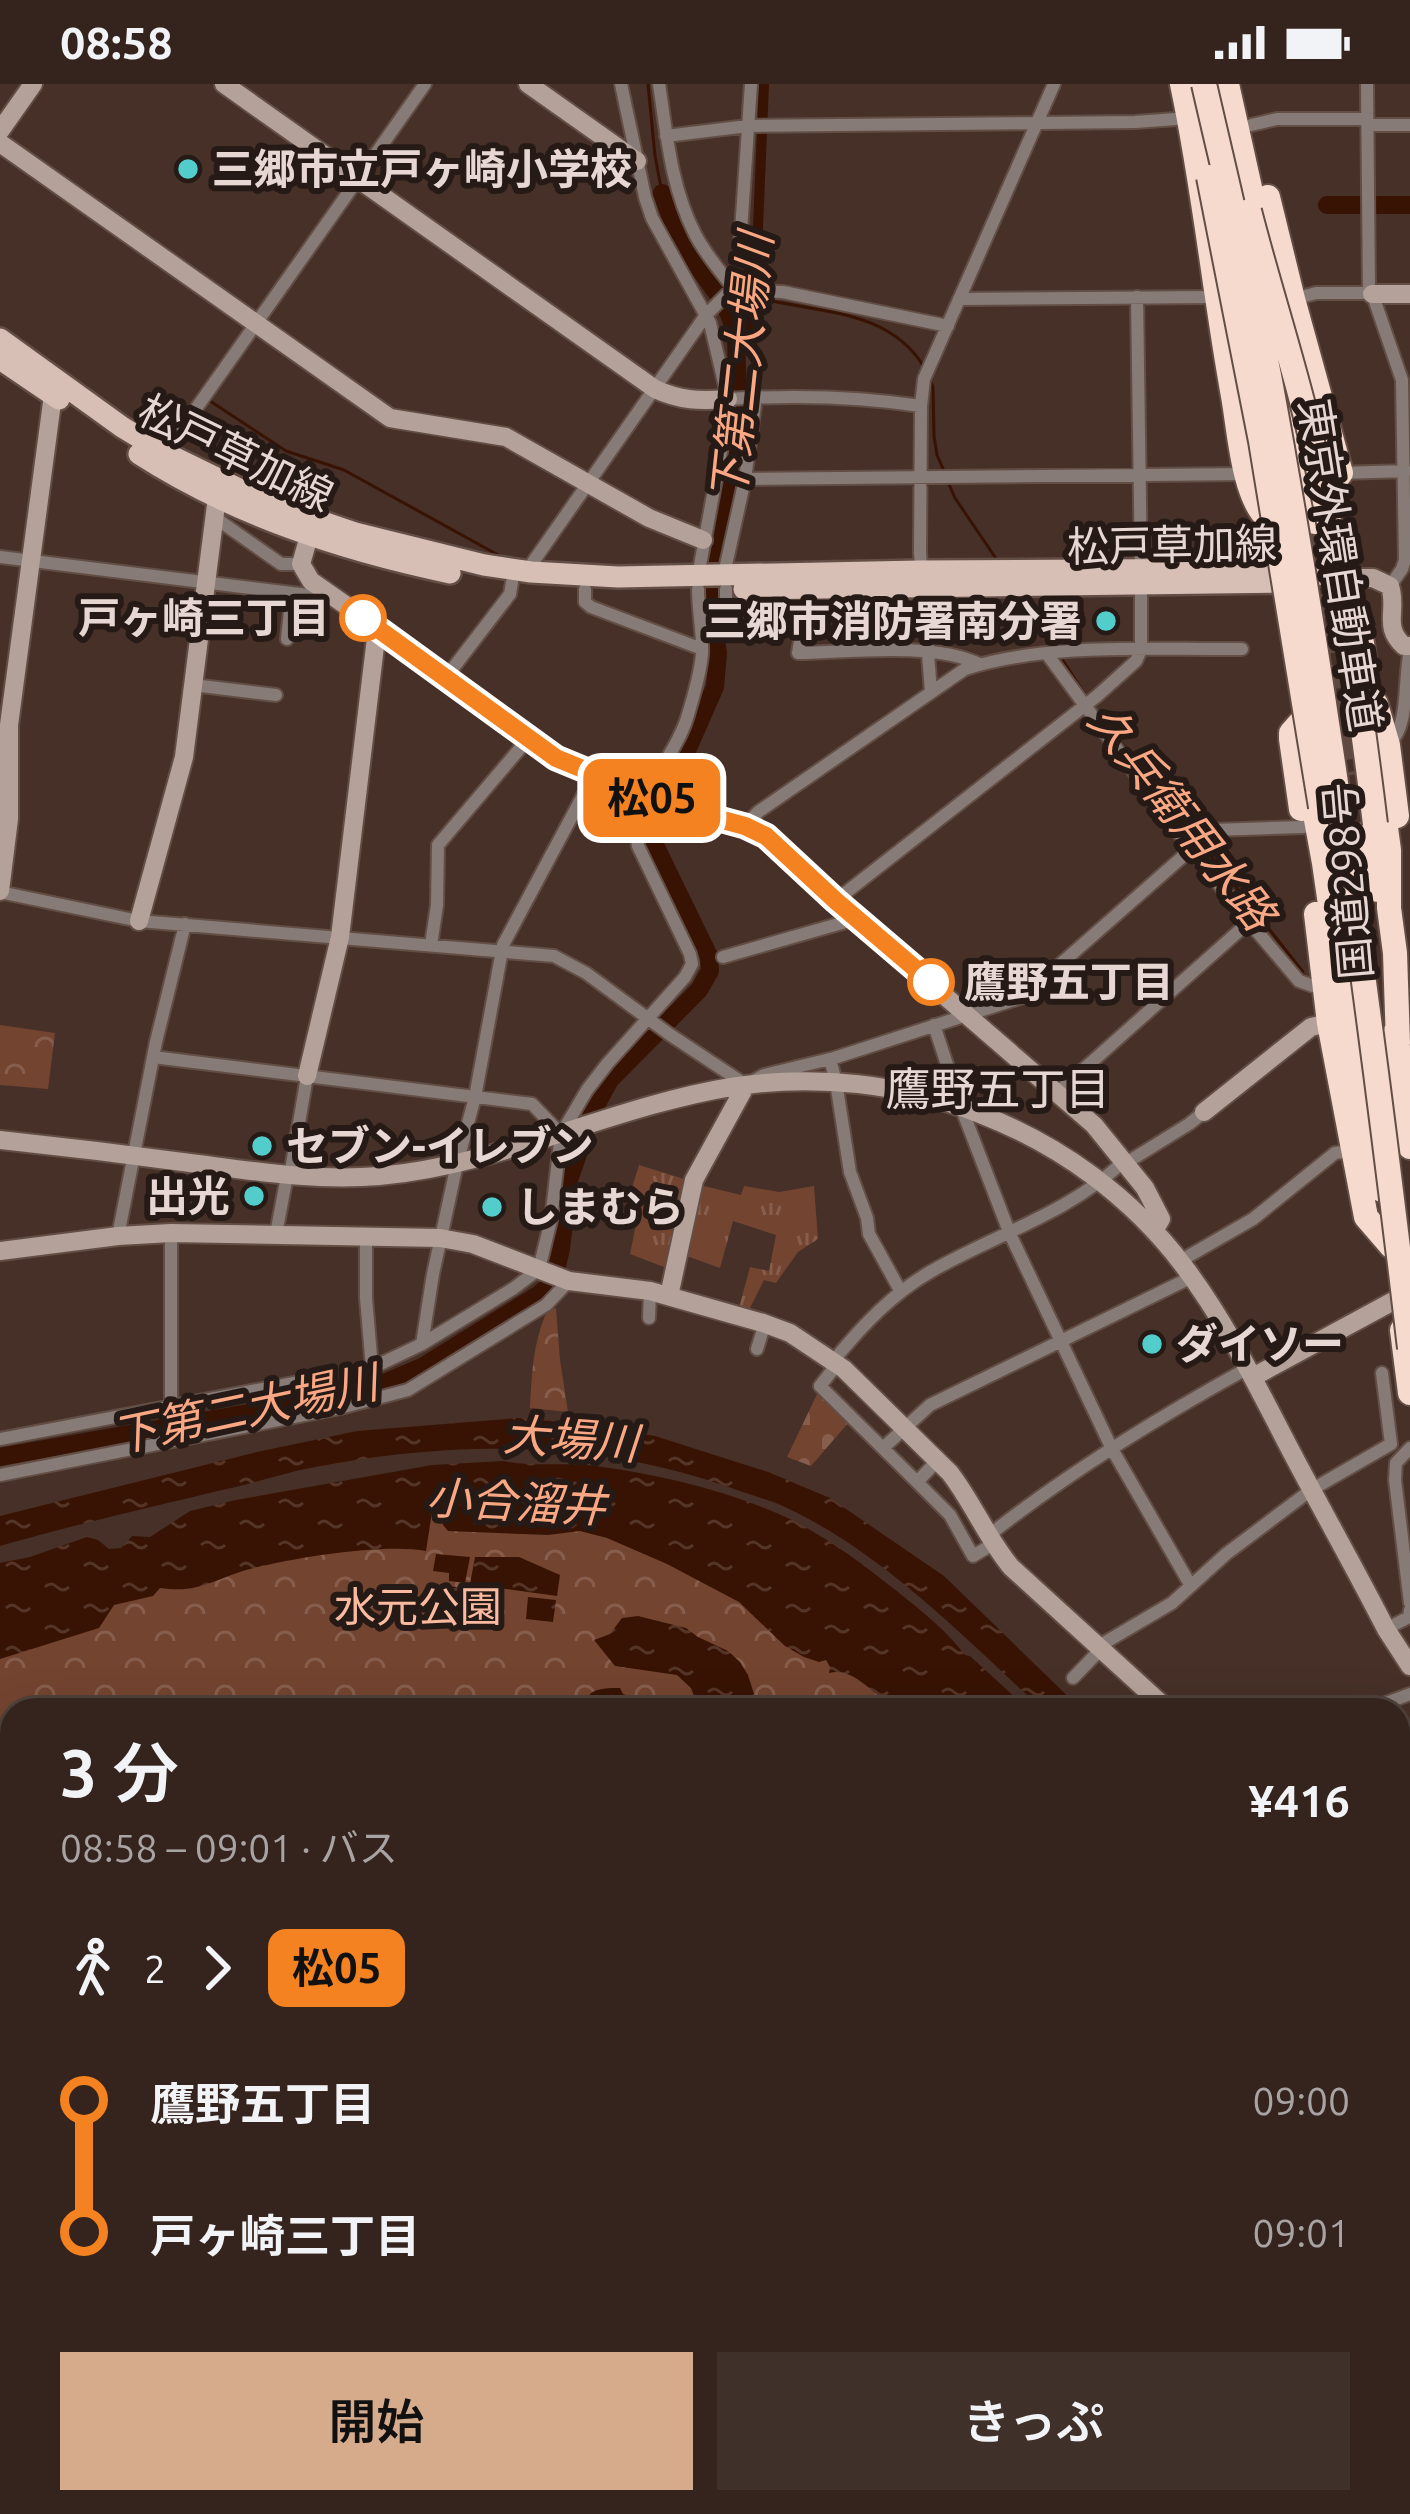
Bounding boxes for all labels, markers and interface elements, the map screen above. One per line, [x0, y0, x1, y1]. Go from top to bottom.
text: 08:58 [60, 17, 173, 68]
place label: 三郷市立戸ヶ崎小学校 [212, 145, 632, 192]
marker: 三郷市立戸ヶ崎小学校 [175, 156, 201, 182]
water label: 下第二大場川 [702, 226, 781, 504]
street label: 松戸草加線 [132, 385, 341, 520]
street label: 東京外環自動車道 [1291, 395, 1390, 735]
street label: 松戸草加線 [1067, 519, 1277, 570]
place label: 戸ヶ崎三丁目 [78, 594, 330, 641]
marker: 戸ヶ崎三丁目 [341, 596, 385, 640]
place label: 三郷市消防署南分署 [704, 597, 1082, 644]
marker: 三郷市消防署南分署 [1093, 608, 1119, 634]
water label: 久兵衛用水路 [1079, 695, 1288, 942]
line badge: 松05 [583, 759, 721, 837]
text: 松05 [607, 774, 697, 821]
street label: 国道298号 [1316, 781, 1380, 981]
place label: 鷹野五丁目 [964, 958, 1174, 1005]
marker: 鷹野五丁目 [909, 960, 953, 1004]
district label: 鷹野五丁目 [885, 1063, 1111, 1114]
place label: セブン-イレブン [286, 1122, 594, 1169]
marker: セブン-イレブン [249, 1133, 275, 1159]
place label: 出光 [146, 1172, 230, 1219]
marker: 出光 [241, 1183, 267, 1209]
place label: しまむら [516, 1183, 684, 1230]
marker: しまむら [479, 1194, 505, 1220]
place label: ダイソー [1176, 1320, 1344, 1367]
marker: ダイソー [1139, 1331, 1165, 1357]
water label: 下第二大場川 [108, 1355, 386, 1462]
water label: 大場川 [502, 1408, 644, 1469]
water label: 小合溜井 [425, 1471, 611, 1532]
park label: 水元公園 [334, 1583, 502, 1630]
text: 3 分 [60, 1735, 179, 1809]
text: ¥416 [1248, 1775, 1350, 1826]
text: 08:58 – 09:01 · バス [60, 1826, 398, 1869]
icon: walk [60, 1935, 126, 2001]
icon: forward [184, 1935, 250, 2001]
text: 松05 [292, 1944, 381, 1991]
text: 2 [144, 1947, 166, 1990]
text: 鷹野五丁目 [150, 2078, 375, 2129]
text: 09:00 [1252, 2079, 1350, 2122]
text: 戸ヶ崎三丁目 [150, 2210, 420, 2261]
text: 09:01 [1252, 2211, 1350, 2254]
button: 開始 [60, 2352, 693, 2490]
button: きっぷ [717, 2352, 1350, 2490]

